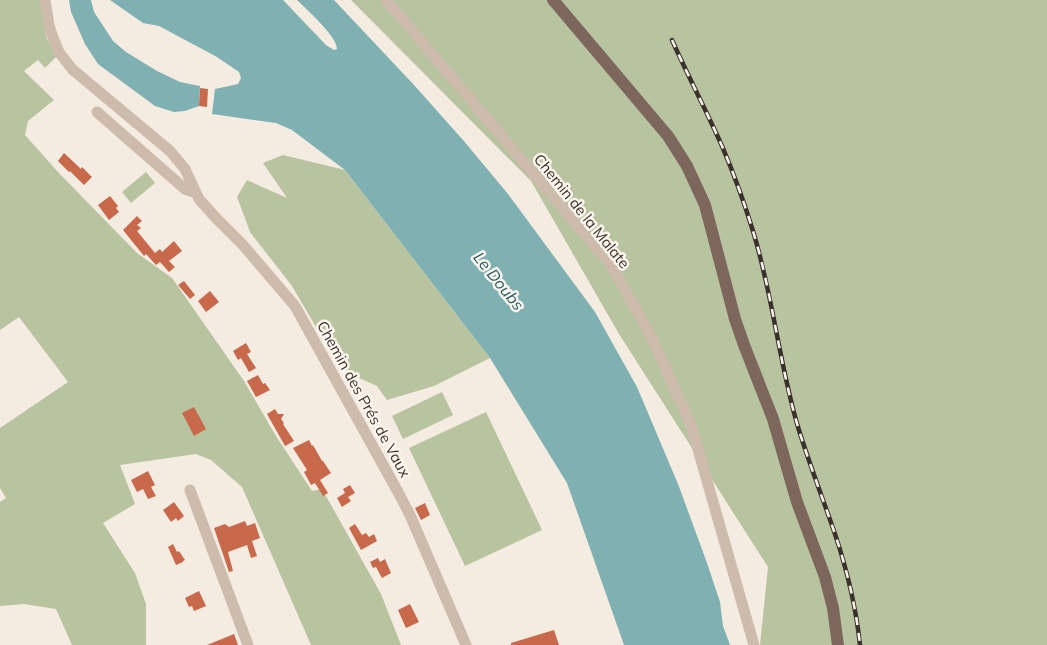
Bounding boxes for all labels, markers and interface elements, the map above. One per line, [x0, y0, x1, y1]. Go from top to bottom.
street label: Chemin de la Malate [530, 150, 634, 272]
water label: Le Doubs [469, 248, 529, 314]
street label: Chemin des Prés de Vaux [313, 317, 415, 481]

